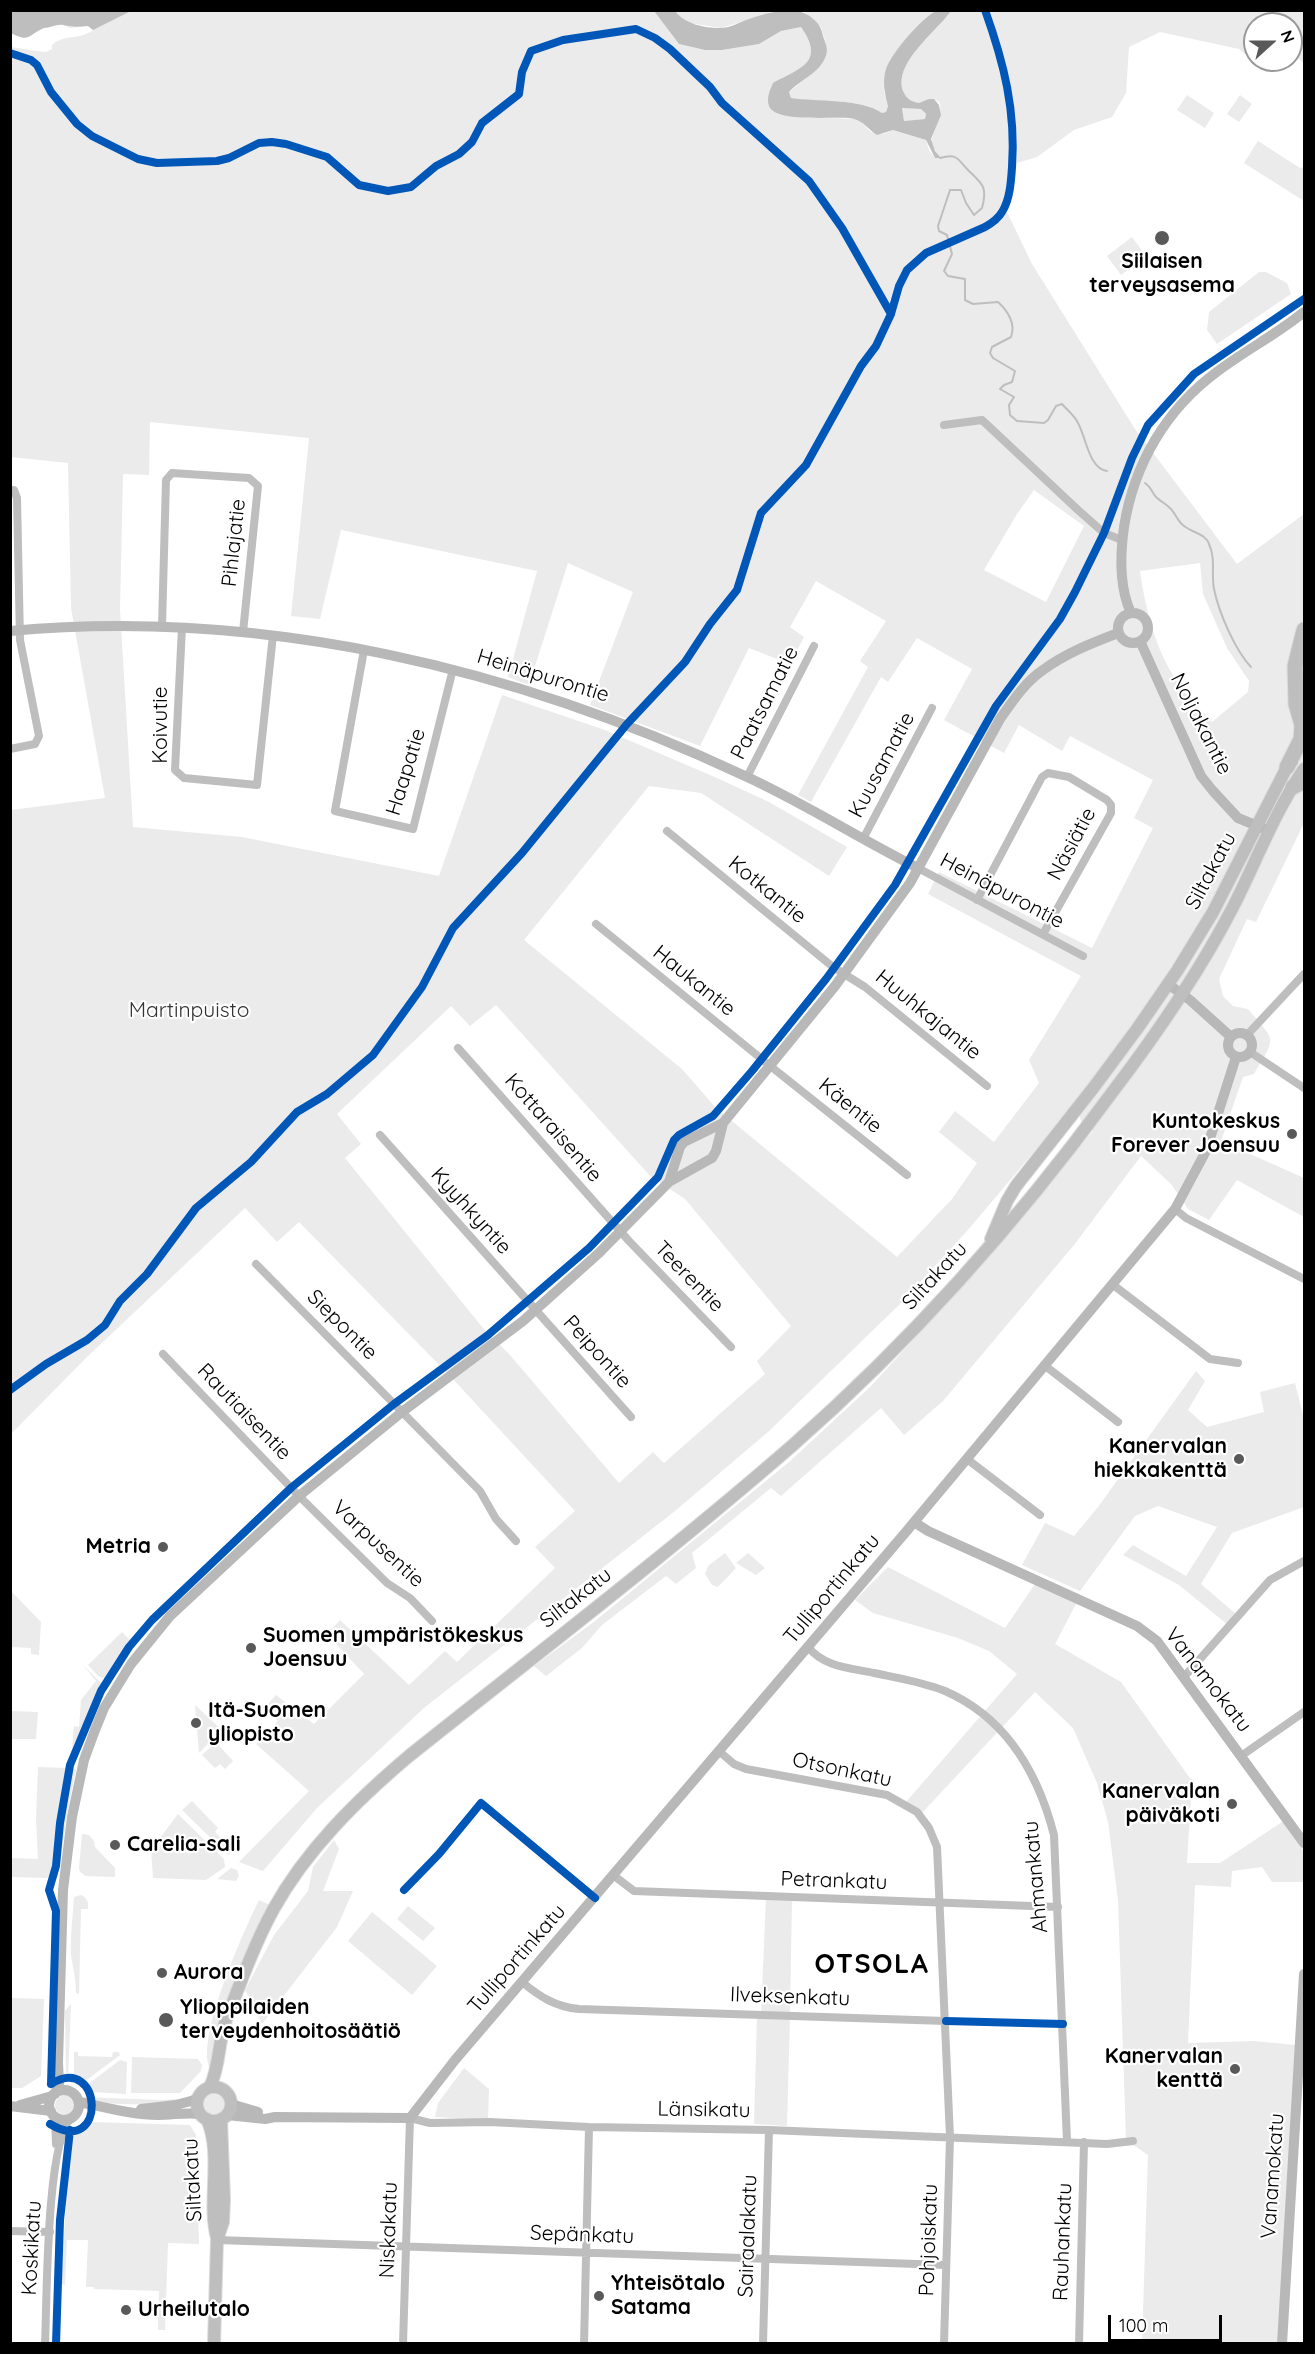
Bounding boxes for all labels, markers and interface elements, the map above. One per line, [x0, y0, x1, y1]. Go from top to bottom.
north arrow [1243, 12, 1303, 72]
text: N [1276, 27, 1299, 45]
marker: Siilaisen terveysasema [1153, 229, 1171, 247]
place label: Siilaisen terveysasema [1089, 249, 1235, 299]
street label: Pihlajatie [217, 498, 251, 588]
street label: Paatsamatie [726, 642, 804, 764]
street label: Heinäpurontie [474, 644, 612, 708]
street label: Noljakantie [1165, 669, 1237, 779]
street label: Koivutie [148, 686, 174, 764]
street label: Kuusamatie [844, 708, 920, 822]
street label: Haapatie [381, 725, 431, 819]
street label: Näsiätie [1042, 803, 1102, 885]
street label: Siltakatu [1180, 828, 1242, 914]
street label: Heinäpurontie [936, 848, 1068, 934]
street label: Kotkantie [723, 851, 811, 929]
street label: Haukantie [648, 940, 740, 1022]
street label: Huuhkajantie [870, 965, 986, 1065]
park label: Martinpuisto [129, 998, 249, 1024]
street label: Kottaraisentie [499, 1069, 607, 1187]
street label: Käentie [813, 1073, 887, 1139]
place label: Kuntokeskus Forever Joensuu [1111, 1109, 1280, 1159]
marker: Kuntokeskus Forever Joensuu [1285, 1127, 1299, 1141]
street label: Kyyhkyntie [425, 1162, 517, 1260]
street label: Teerentie [649, 1236, 729, 1318]
street label: Siltakatu [897, 1237, 973, 1315]
street label: Siepontie [302, 1285, 382, 1365]
street label: Peipontie [558, 1310, 636, 1394]
street label: Rautiaisentie [192, 1358, 296, 1466]
place label: Kanervalan hiekkakenttä [1094, 1434, 1227, 1484]
marker: Kanervalan hiekkakenttä [1232, 1452, 1246, 1466]
street label: Varpusentie [327, 1495, 429, 1593]
street label: Tulliportinkatu [778, 1529, 886, 1649]
place label: Metria [86, 1534, 151, 1560]
marker: Metria [156, 1540, 170, 1554]
street label: Siltakatu [535, 1562, 617, 1634]
place label: Suomen ympäristökeskus Joensuu [263, 1623, 523, 1673]
street label: Vanamokatu [1159, 1623, 1257, 1737]
marker: Suomen ympäristökeskus Joensuu [244, 1641, 258, 1655]
place label: Itä-Suomen yliopisto [208, 1698, 326, 1748]
marker: Itä-Suomen yliopisto [189, 1716, 203, 1730]
street label: Otsonkatu [790, 1747, 894, 1793]
place label: Kanervalan päiväkoti [1102, 1779, 1220, 1829]
marker: Kanervalan päiväkoti [1225, 1797, 1239, 1811]
street label: Ahmankatu [1019, 1820, 1053, 1934]
place label: Carelia-sali [127, 1832, 241, 1858]
marker: Carelia-sali [108, 1838, 122, 1852]
street label: Petrankatu [780, 1867, 888, 1895]
street label: Tulliportinkatu [463, 1899, 571, 2019]
district label: OTSOLA [815, 1949, 929, 1981]
place label: Aurora [174, 1960, 243, 1986]
marker: Aurora [155, 1966, 169, 1980]
street label: Ilveksenkatu [729, 1982, 851, 2012]
place label: Ylioppilaiden terveydenhoitosäätiö [180, 1995, 401, 2045]
marker: Ylioppilaiden terveydenhoitosäätiö [157, 2011, 175, 2029]
place label: Kanervalan kenttä [1105, 2044, 1223, 2094]
marker: Kanervalan kenttä [1228, 2062, 1242, 2076]
street label: Länsikatu [657, 2097, 751, 2123]
street label: Vanamokatu [1256, 2112, 1290, 2240]
street label: Siltakatu [178, 2137, 208, 2223]
street label: Sairaalakatu [733, 2174, 763, 2298]
street label: Niskakatu [375, 2181, 403, 2279]
street label: Rauhankatu [1048, 2182, 1078, 2302]
street label: Pohjoiskatu [914, 2183, 944, 2297]
street label: Koskikatu [17, 2200, 47, 2296]
street label: Sepänkatu [529, 2221, 635, 2249]
place label: Yhteisötalo Satama [611, 2271, 725, 2321]
marker: Yhteisötalo Satama [592, 2289, 606, 2303]
place label: Urheilutalo [138, 2297, 250, 2323]
marker: Urheilutalo [119, 2303, 133, 2317]
scale bar [1111, 2303, 1225, 2341]
text: 100 m [1119, 2314, 1168, 2337]

